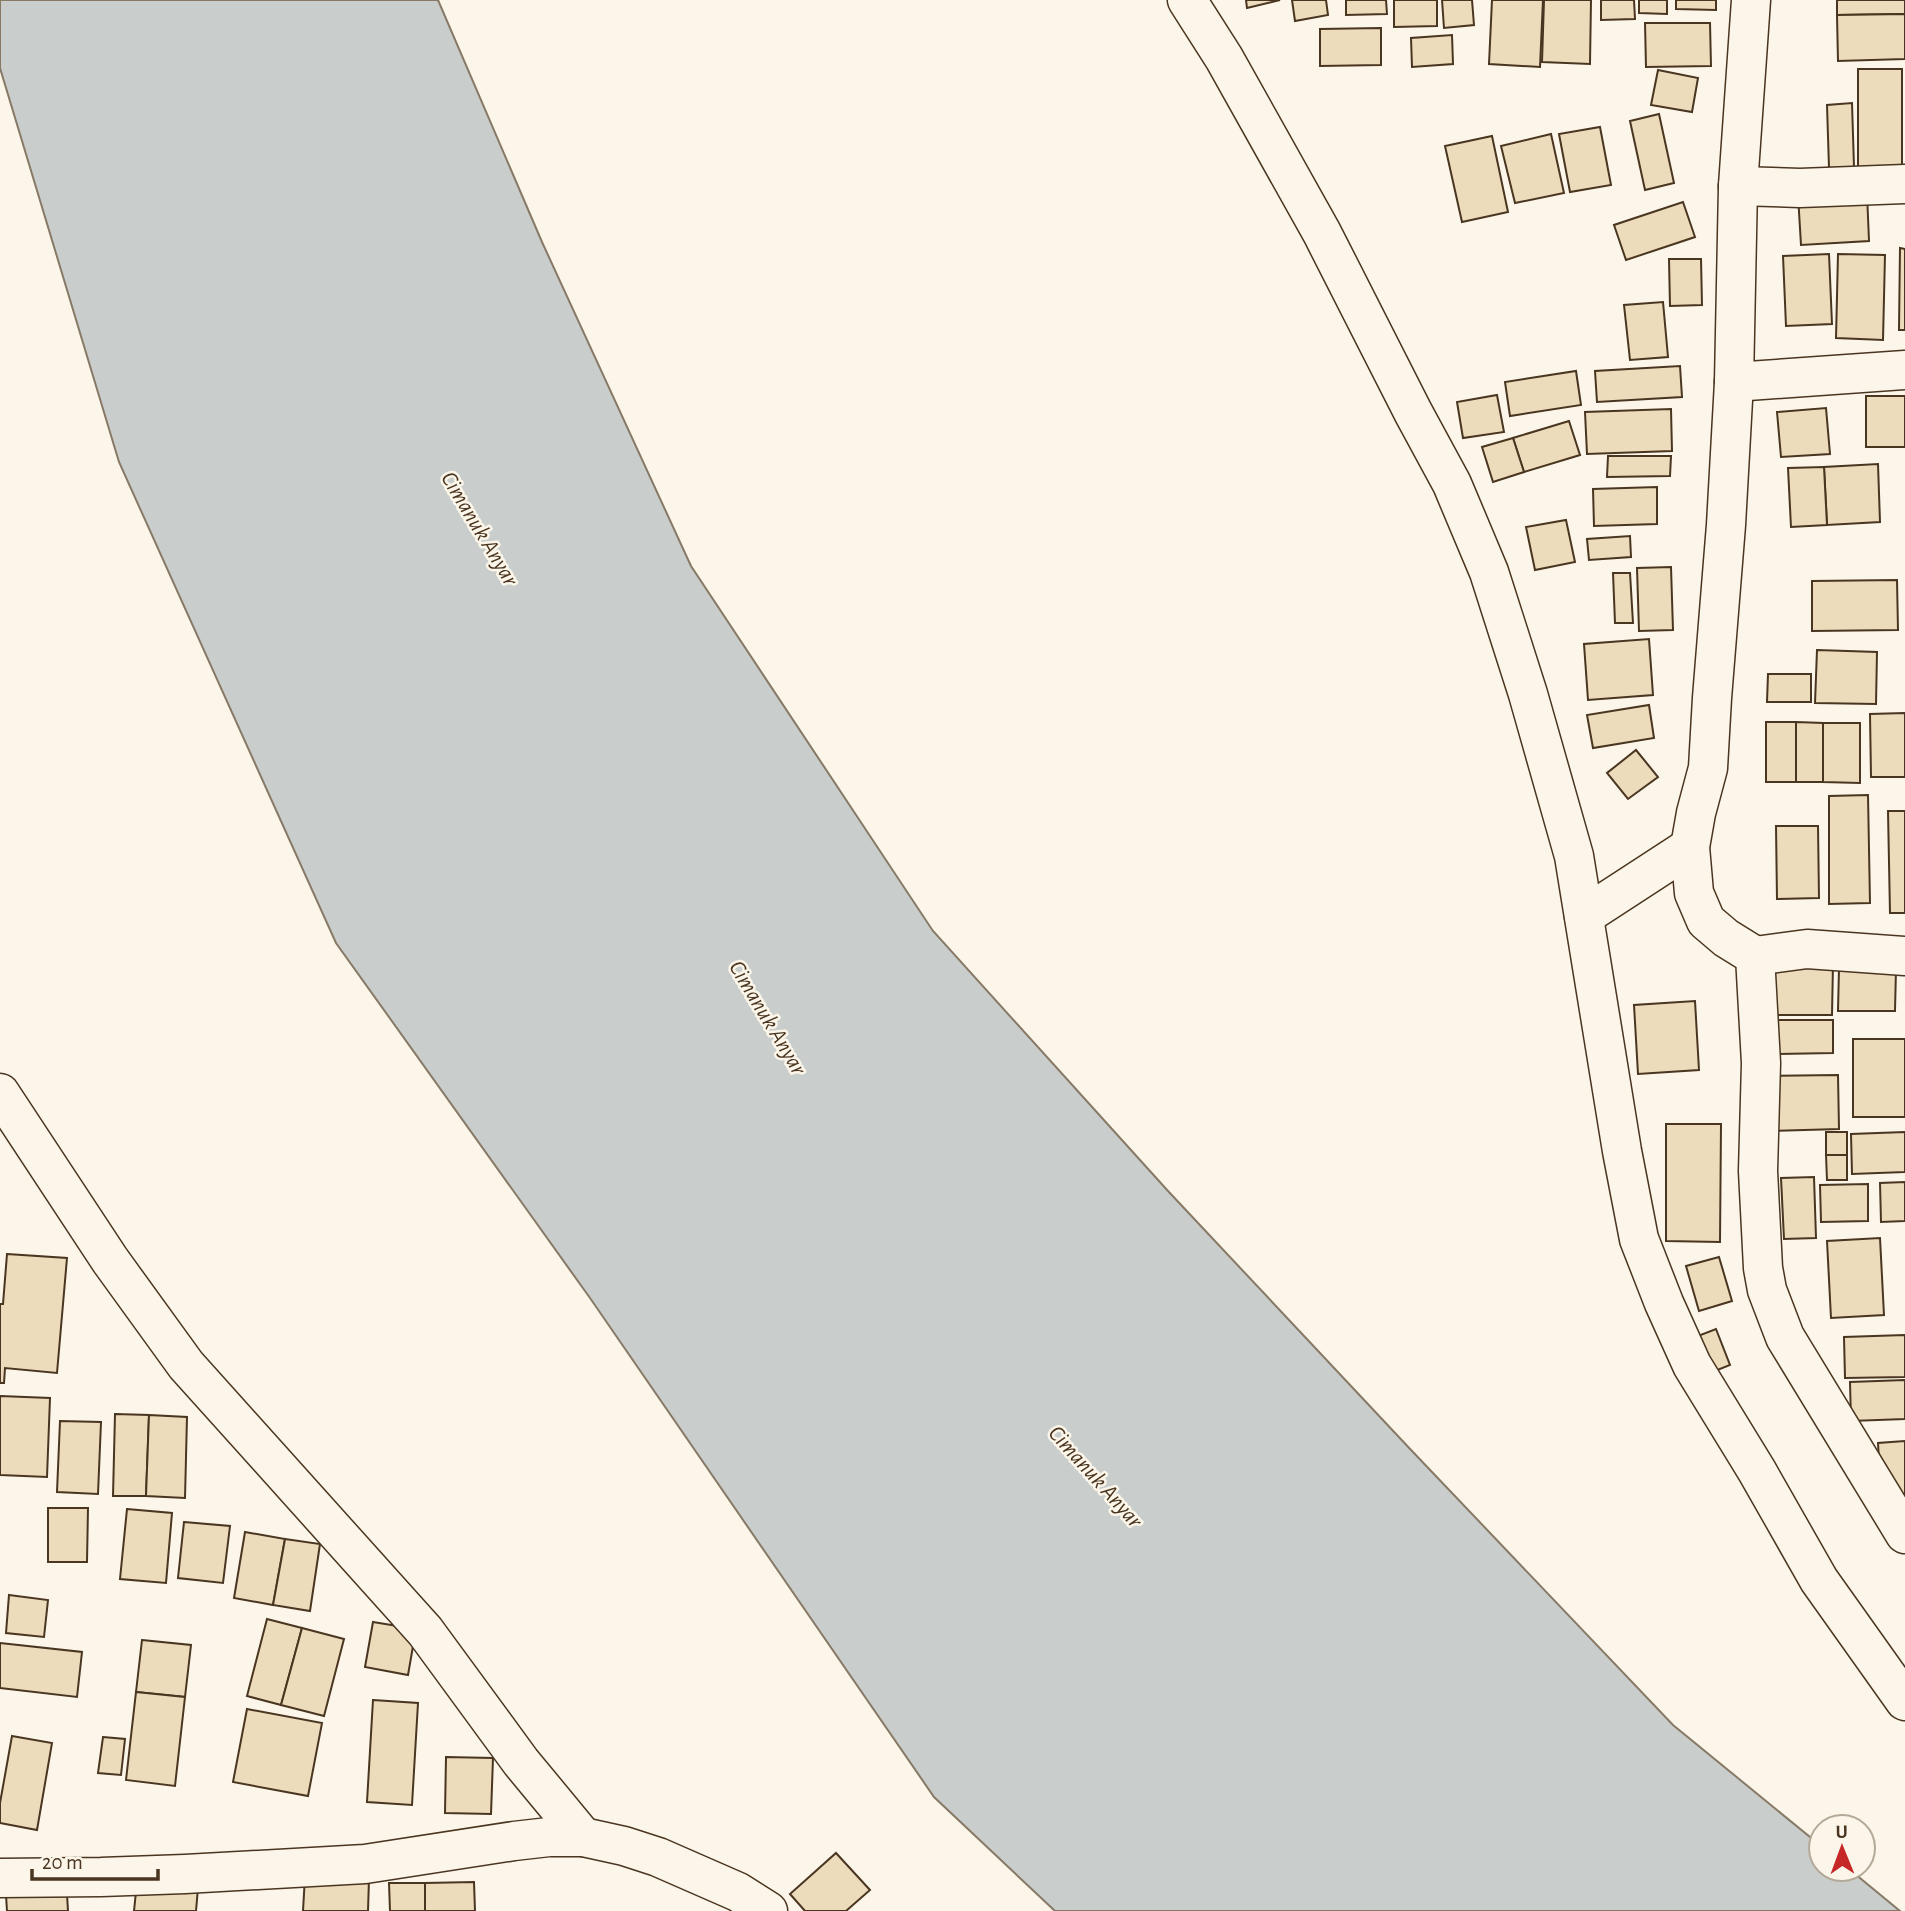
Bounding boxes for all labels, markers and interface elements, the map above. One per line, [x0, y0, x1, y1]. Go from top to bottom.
water label: Cimanuk Anyar [436, 468, 522, 590]
water label: Cimanuk Anyar [724, 957, 810, 1079]
water label: Cimanuk Anyar [1044, 1422, 1147, 1533]
north arrow [1807, 1813, 1877, 1883]
text: U [1836, 1823, 1848, 1842]
scale bar [32, 1838, 158, 1882]
text: 20 m [42, 1852, 83, 1873]

